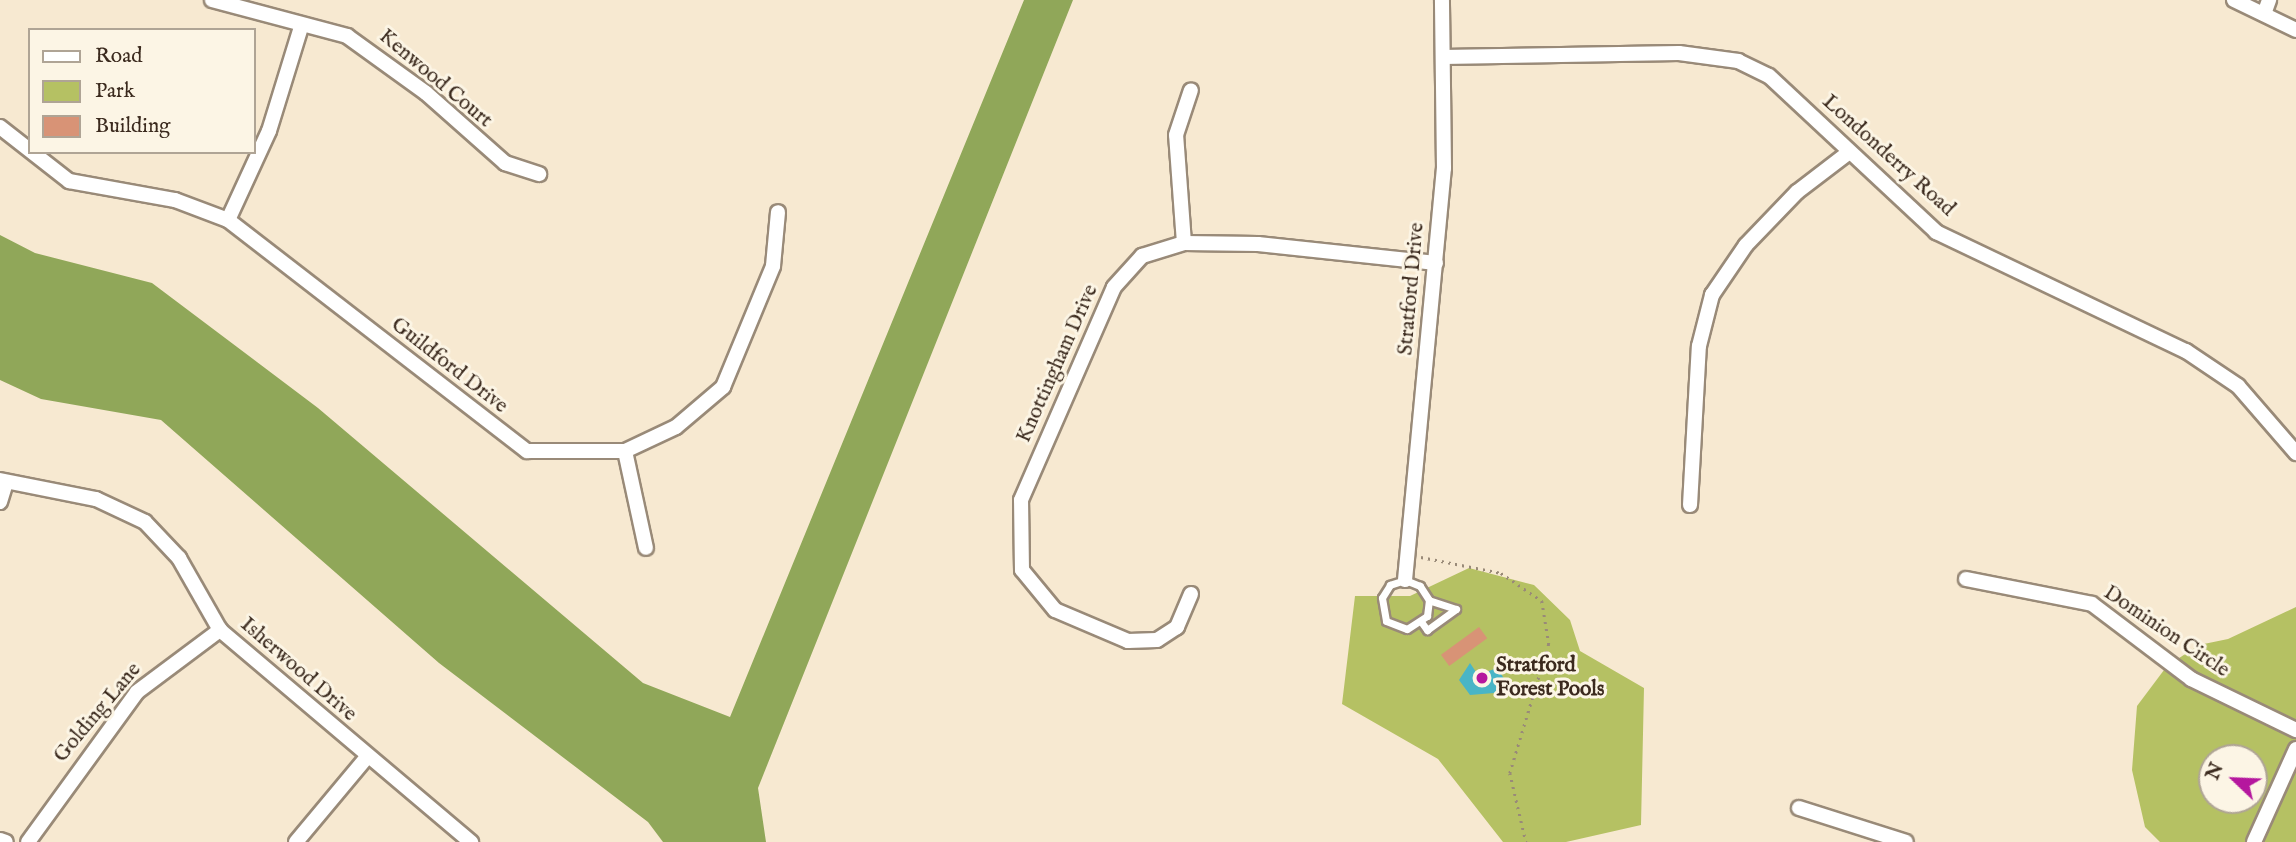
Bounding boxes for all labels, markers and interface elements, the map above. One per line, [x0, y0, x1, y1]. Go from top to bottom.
street label: Kenwood Court [373, 24, 497, 134]
legend [28, 28, 256, 154]
text: Road [95, 43, 142, 70]
text: Park [95, 78, 135, 105]
street label: Londonderry Road [1816, 90, 1960, 222]
text: Building [95, 113, 170, 140]
street label: Stratford Drive [1394, 222, 1430, 356]
street label: Knottingham Drive [1012, 281, 1104, 447]
street label: Guildford Drive [386, 313, 512, 419]
street label: Dominion Circle [2098, 581, 2234, 683]
street label: Isherwood Drive [235, 613, 361, 727]
place label: Stratford Forest Pools [1496, 653, 1604, 703]
street label: Golding Lane [49, 658, 147, 768]
marker: Stratford Forest Pools [1474, 670, 1490, 686]
north arrow [2198, 744, 2268, 814]
text: N [2201, 759, 2230, 784]

